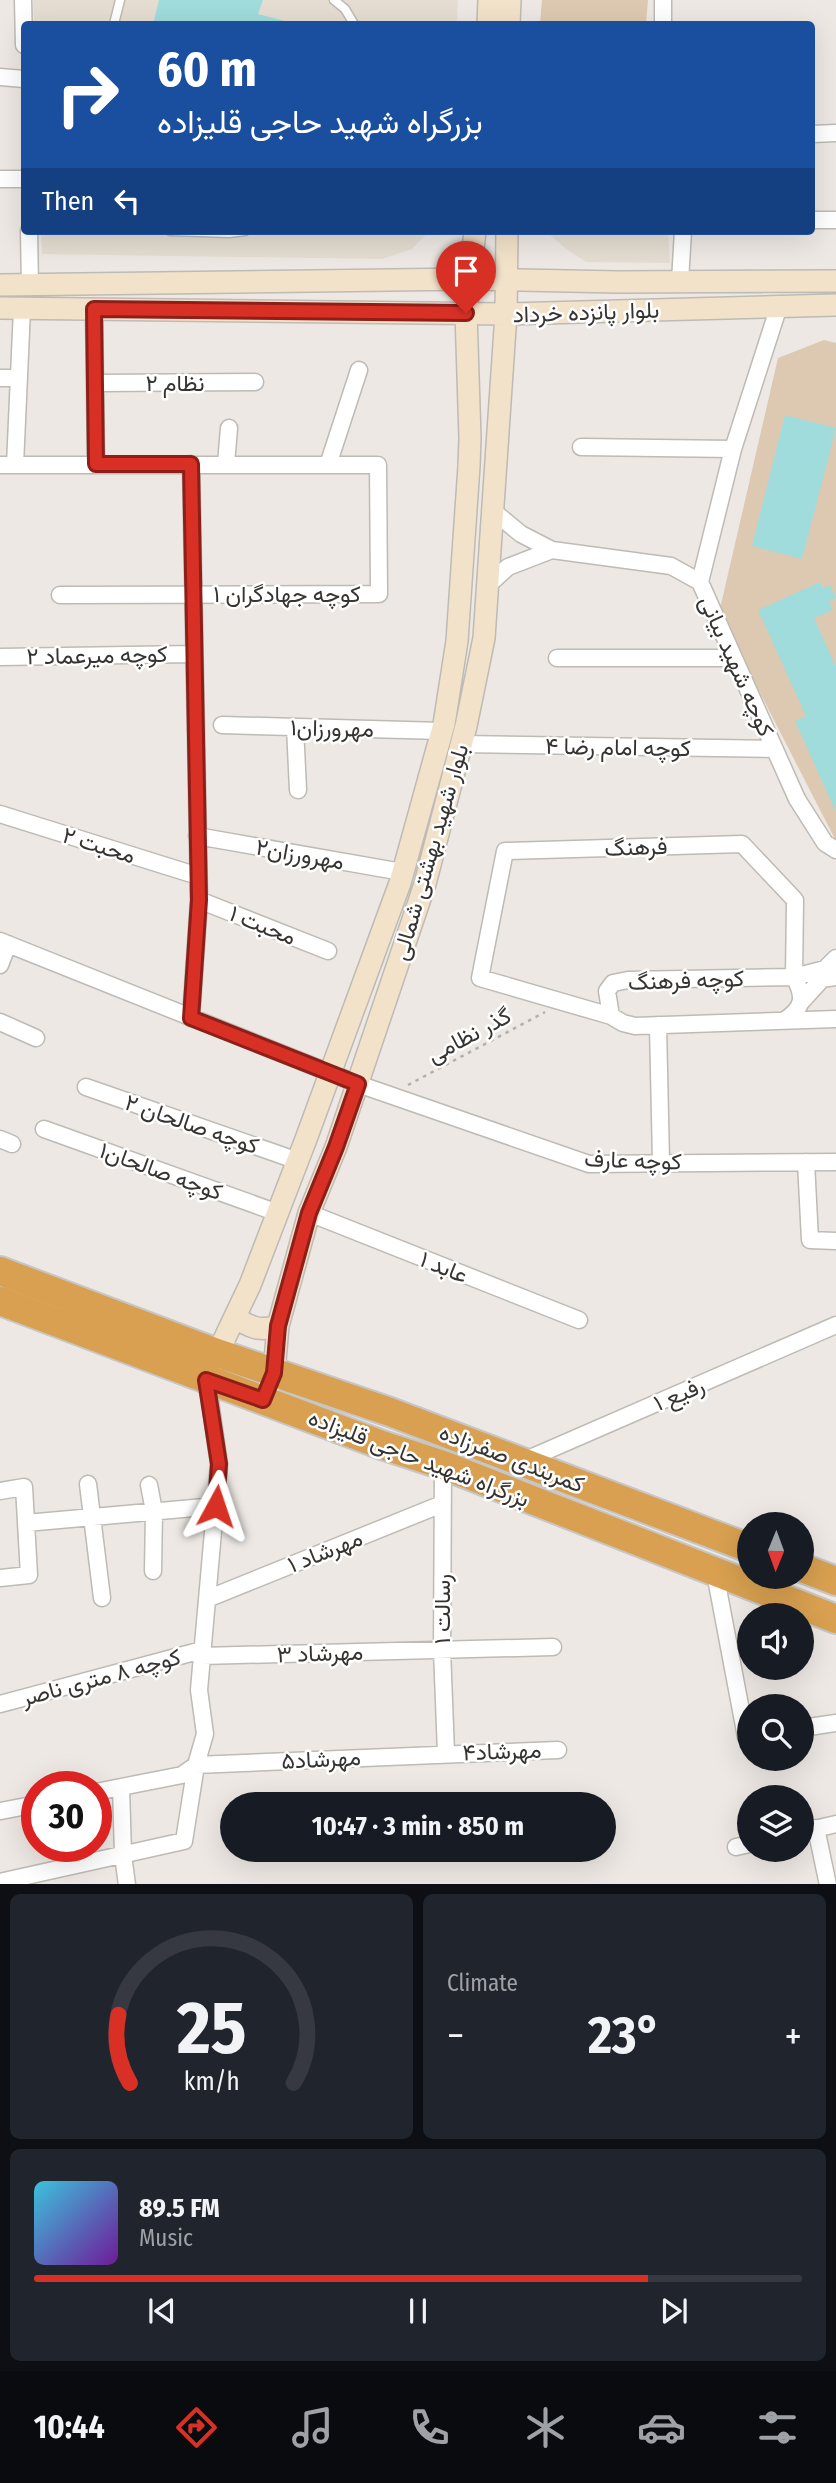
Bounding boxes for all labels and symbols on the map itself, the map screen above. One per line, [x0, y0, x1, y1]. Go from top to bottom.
pin [436, 241, 496, 313]
street label: بلوار پانزده خرداد [512, 295, 660, 331]
street label: نظام ۲ [145, 369, 205, 398]
street label: کوچه جهادگران ۱ [213, 580, 361, 610]
street label: کوچه شهید بیانی [692, 591, 781, 742]
street label: کوچه میرعماد ۲ [26, 640, 168, 672]
street label: مهرورزان۱ [290, 713, 374, 744]
street label: کوچه امام رضا ۴ [545, 732, 691, 764]
street label: بلوار شهید بهشتی شمالی [386, 741, 475, 964]
street label: محبت ۲ [59, 821, 139, 869]
street label: مهرورزان۲ [253, 832, 346, 877]
street label: فرهنگ [604, 832, 668, 863]
street label: محبت ۱ [226, 899, 300, 951]
street label: کوچه فرهنگ [627, 964, 745, 998]
street label: گذر نظامی [422, 1001, 516, 1070]
street label: کوچه صالحان ۲ [121, 1088, 263, 1162]
street label: کوچه صالحان۱ [95, 1136, 226, 1208]
street label: کوچه عارف [584, 1144, 682, 1178]
street label: عابد ۱ [416, 1245, 472, 1289]
street label: رفیع ۱ [649, 1371, 709, 1419]
street label: بزرگراه شهید حاجی قلیزاده [304, 1403, 533, 1514]
street label: کمربندی صفرزاده [435, 1418, 588, 1499]
position arrow [179, 1469, 253, 1543]
north arrow [737, 1512, 814, 1589]
street label: مهرشاد ۱ [284, 1523, 367, 1580]
street label: رسالت ۱ [428, 1574, 457, 1644]
street label: مهرشاد ۳ [276, 1637, 364, 1670]
street label: کوچه ۸ متری ناصر [17, 1642, 184, 1714]
street label: مهرشاد۴ [462, 1736, 542, 1767]
street label: مهرشاد۵ [281, 1743, 362, 1776]
speed limit sign: 30 [21, 1771, 112, 1862]

